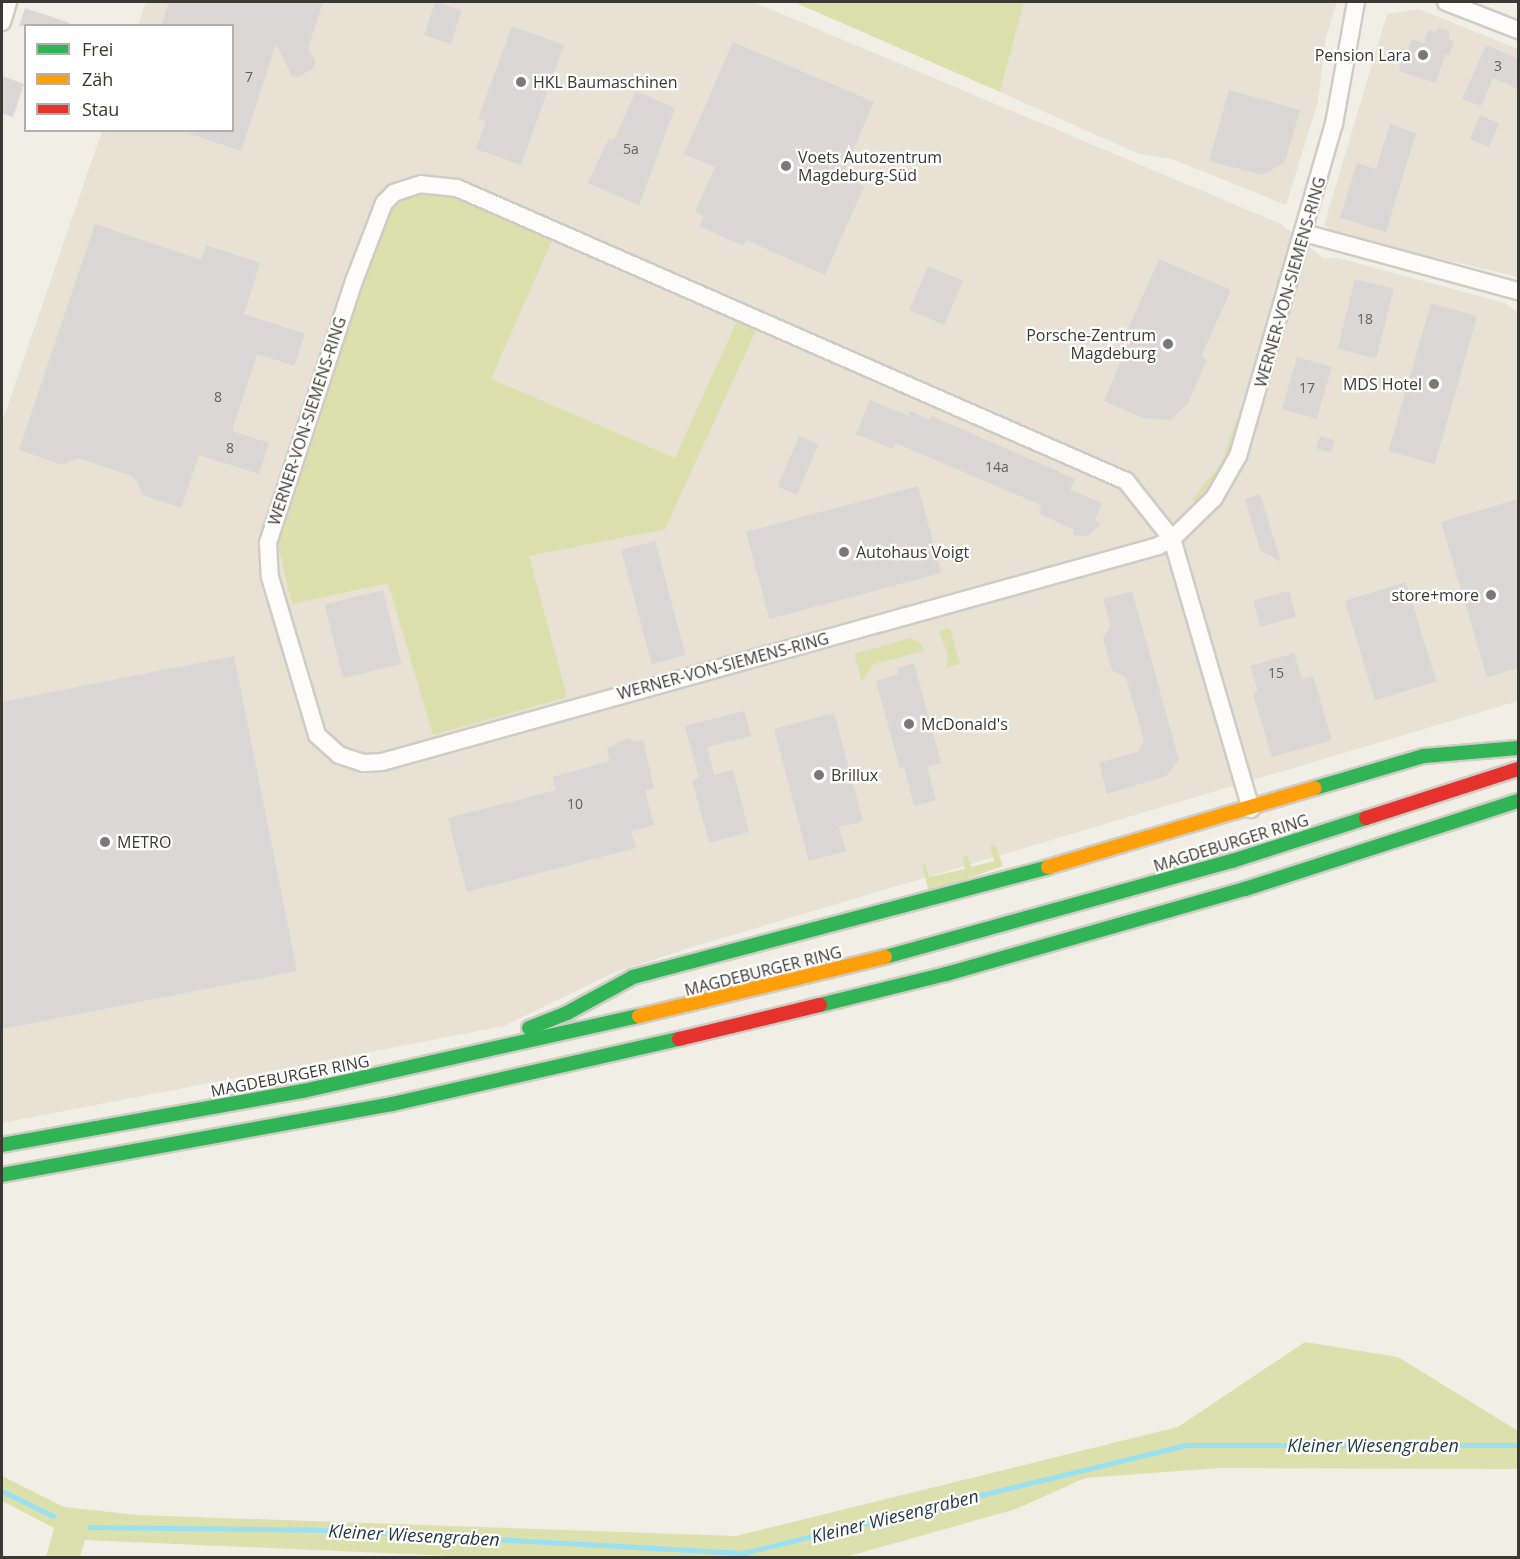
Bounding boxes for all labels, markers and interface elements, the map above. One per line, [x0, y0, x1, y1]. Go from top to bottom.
legend [24, 24, 234, 132]
text: Frei [82, 37, 113, 61]
place label: Pension Lara [1315, 45, 1411, 65]
marker: Pension Lara [1416, 48, 1430, 62]
house number: 3 [1494, 58, 1502, 74]
text: Zäh [82, 67, 113, 91]
house number: 7 [245, 69, 253, 85]
place label: HKL Baumaschinen [533, 72, 678, 92]
marker: HKL Baumaschinen [514, 75, 528, 89]
text: Stau [82, 97, 119, 121]
house number: 5a [623, 141, 639, 157]
place label: Voets Autozentrum Magdeburg-Süd [798, 147, 942, 185]
marker: Voets Autozentrum Magdeburg-Süd [779, 159, 793, 173]
street label: WERNER-VON-SIEMENS-RING [1251, 175, 1329, 389]
house number: 18 [1357, 311, 1373, 327]
street label: WERNER-VON-SIEMENS-RING [264, 314, 350, 528]
place label: Porsche-Zentrum Magdeburg [1026, 325, 1156, 363]
marker: Porsche-Zentrum Magdeburg [1161, 337, 1175, 351]
place label: MDS Hotel [1343, 374, 1422, 394]
marker: MDS Hotel [1427, 377, 1441, 391]
house number: 17 [1299, 380, 1315, 396]
house number: 8 [214, 389, 222, 405]
house number: 8 [226, 440, 234, 456]
house number: 14a [985, 459, 1009, 475]
place label: Autohaus Voigt [856, 542, 969, 562]
marker: Autohaus Voigt [837, 545, 851, 559]
place label: store+more [1391, 585, 1479, 605]
marker: store+more [1484, 588, 1498, 602]
street label: WERNER-VON-SIEMENS-RING [615, 629, 831, 703]
house number: 15 [1268, 665, 1284, 681]
place label: McDonald's [921, 714, 1008, 734]
marker: McDonald's [902, 717, 916, 731]
place label: Brillux [831, 765, 878, 785]
marker: Brillux [812, 768, 826, 782]
house number: 10 [567, 796, 583, 812]
street label: MAGDEBURGER RING [1151, 810, 1311, 876]
place label: METRO [117, 832, 171, 852]
marker: METRO [98, 835, 112, 849]
street label: MAGDEBURGER RING [683, 942, 843, 1000]
street label: MAGDEBURGER RING [209, 1051, 371, 1101]
water label: Kleiner Wiesengraben [1287, 1434, 1459, 1456]
water label: Kleiner Wiesengraben [809, 1485, 981, 1547]
water label: Kleiner Wiesengraben [328, 1520, 500, 1550]

